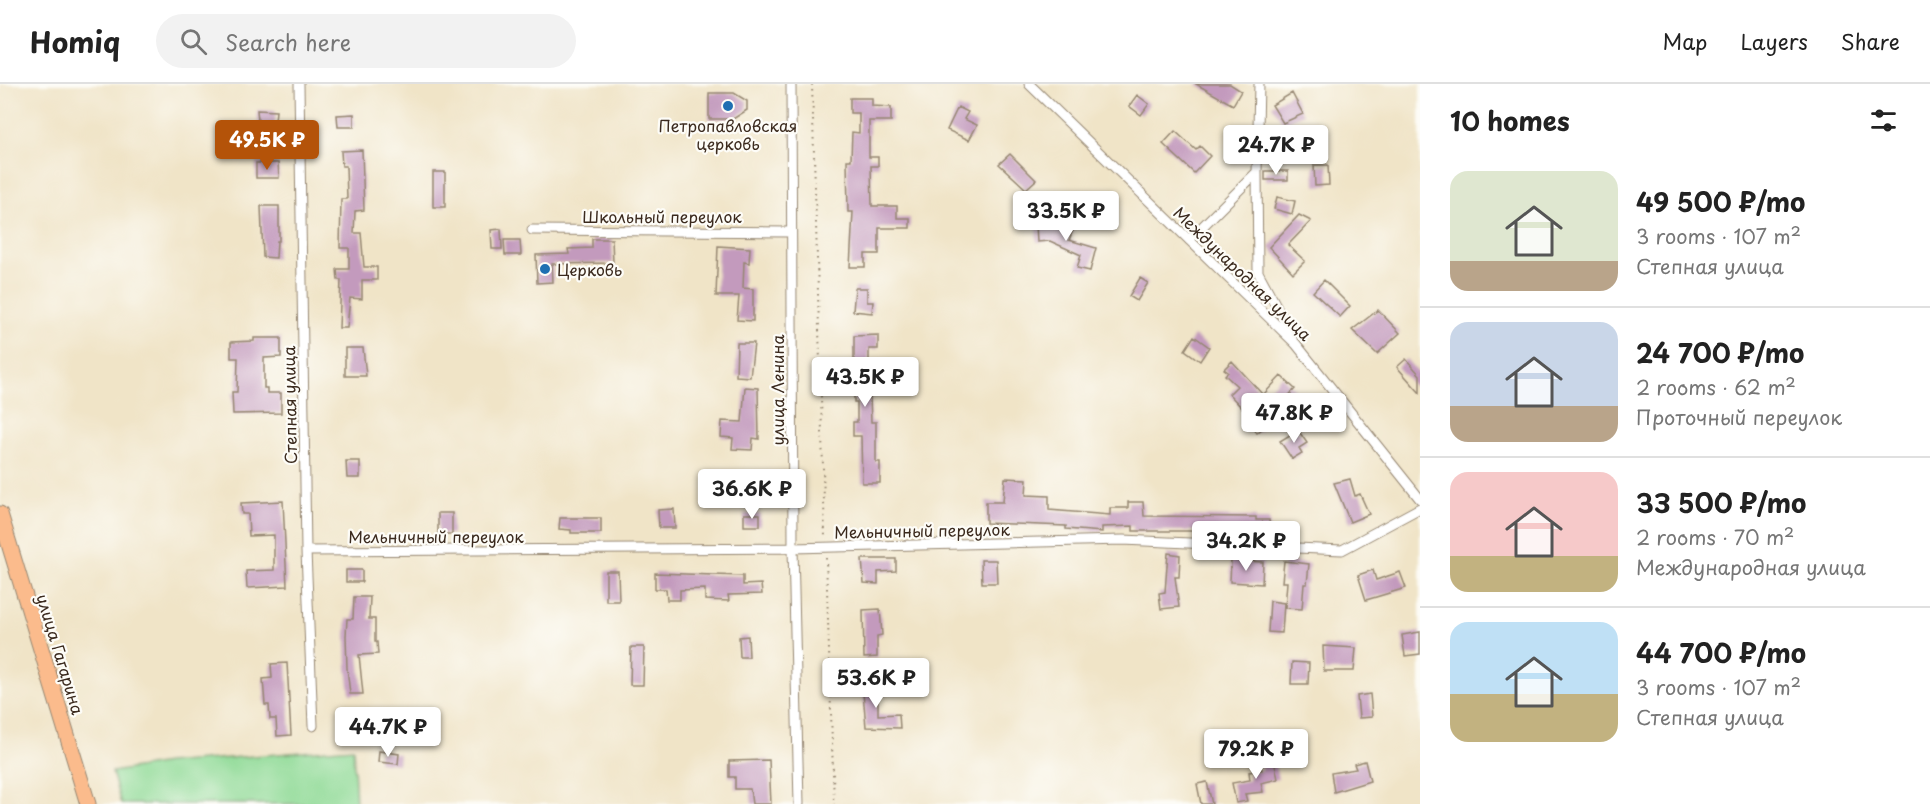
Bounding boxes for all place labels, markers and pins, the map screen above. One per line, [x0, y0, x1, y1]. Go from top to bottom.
marker: Петропавловская церковь [721, 99, 735, 113]
place label: Петропавловская церковь [659, 113, 797, 155]
pin: 49.5K ₽ [212, 120, 322, 171]
pin: 24.7K ₽ [1221, 125, 1331, 176]
pin: 33.5K ₽ [1011, 191, 1121, 242]
place label: Церковь [557, 257, 622, 281]
marker: Церковь [538, 262, 552, 276]
pin: 43.5K ₽ [810, 357, 920, 408]
pin: 47.8K ₽ [1239, 393, 1349, 444]
pin: 36.6K ₽ [697, 469, 807, 520]
pin: 34.2K ₽ [1191, 521, 1301, 572]
pin: 53.6K ₽ [821, 658, 931, 709]
pin: 44.7K ₽ [333, 707, 443, 758]
pin: 79.2K ₽ [1201, 729, 1311, 780]

